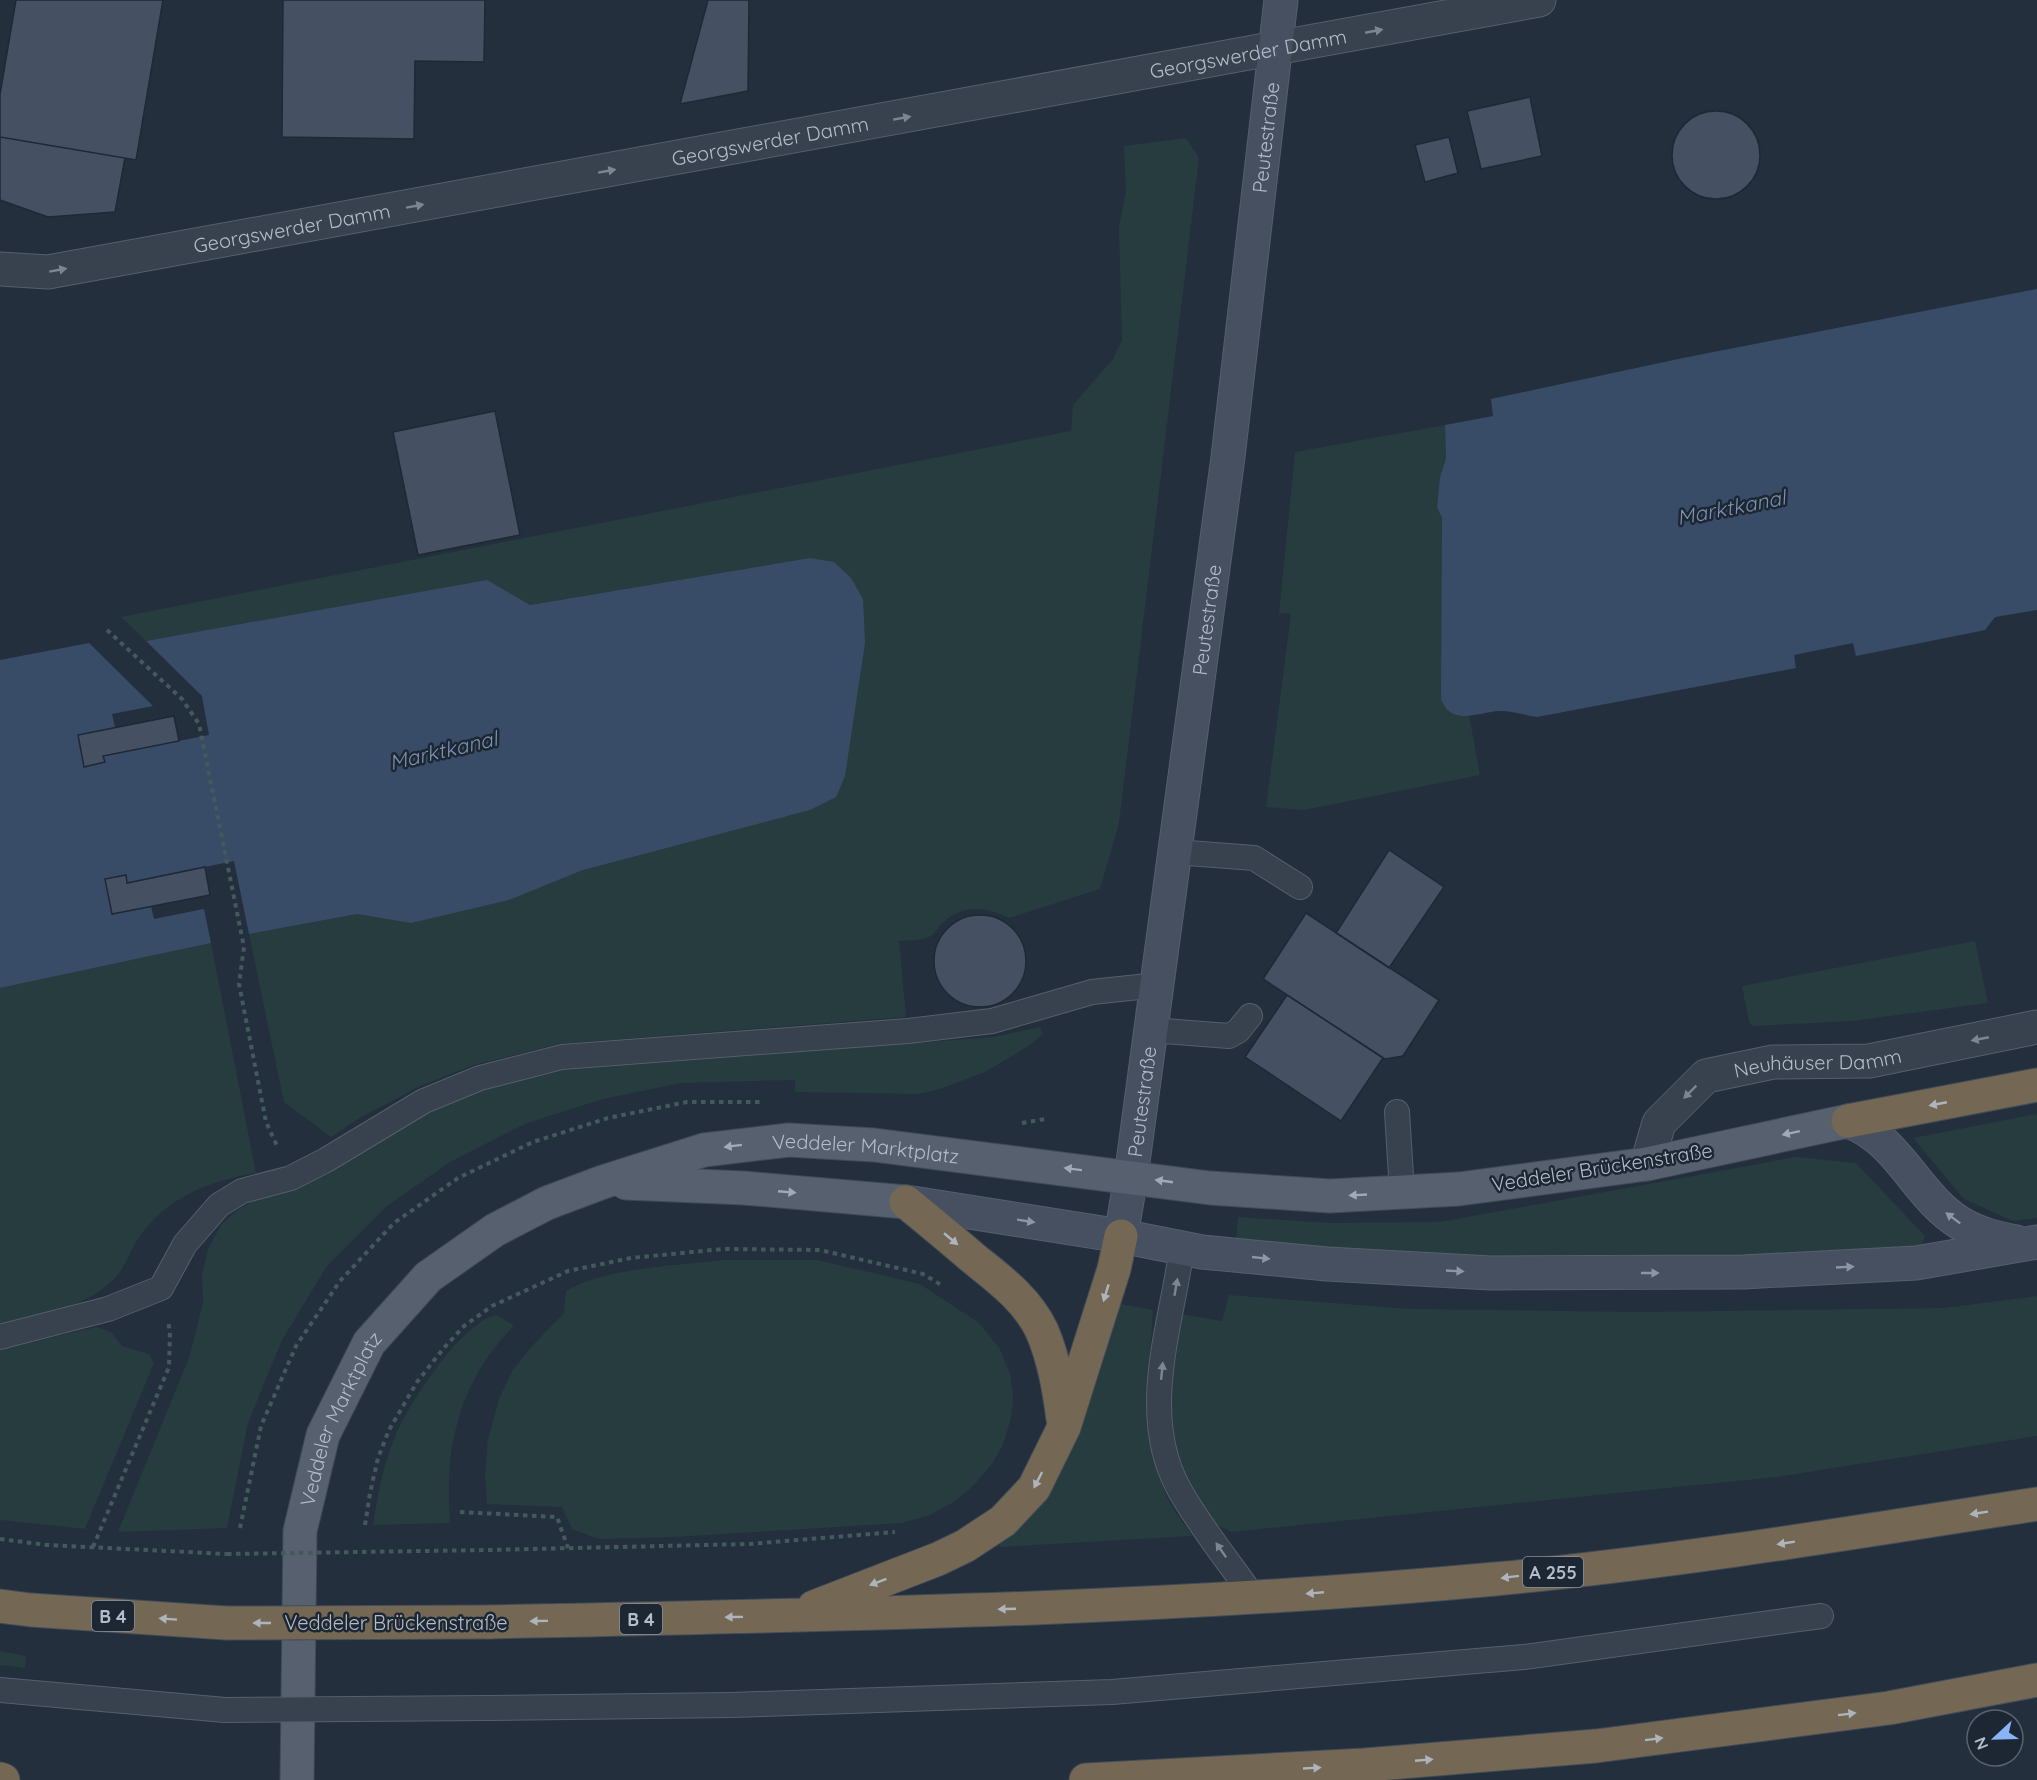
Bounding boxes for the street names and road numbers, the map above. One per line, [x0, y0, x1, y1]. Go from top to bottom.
street label: Georgswerder Damm [1148, 23, 1349, 83]
street label: Peutestraße [1246, 81, 1284, 194]
street label: Georgswerder Damm [670, 110, 870, 171]
street label: Georgswerder Damm [191, 197, 392, 258]
street label: Peutestraße [1186, 563, 1226, 677]
street label: Neuhäuser Damm [1731, 1042, 1904, 1082]
street label: Peutestraße [1121, 1045, 1161, 1159]
street label: Veddeler Marktplatz [771, 1127, 961, 1168]
street label: Veddeler Brückenstraße [1490, 1137, 1714, 1197]
street label: Veddeler Marktplatz [294, 1326, 386, 1509]
road number: A 255 [1523, 1557, 1583, 1587]
road number: B 4 [92, 1601, 134, 1631]
road number: B 4 [620, 1604, 662, 1634]
street label: Veddeler Brückenstraße [284, 1610, 508, 1635]

